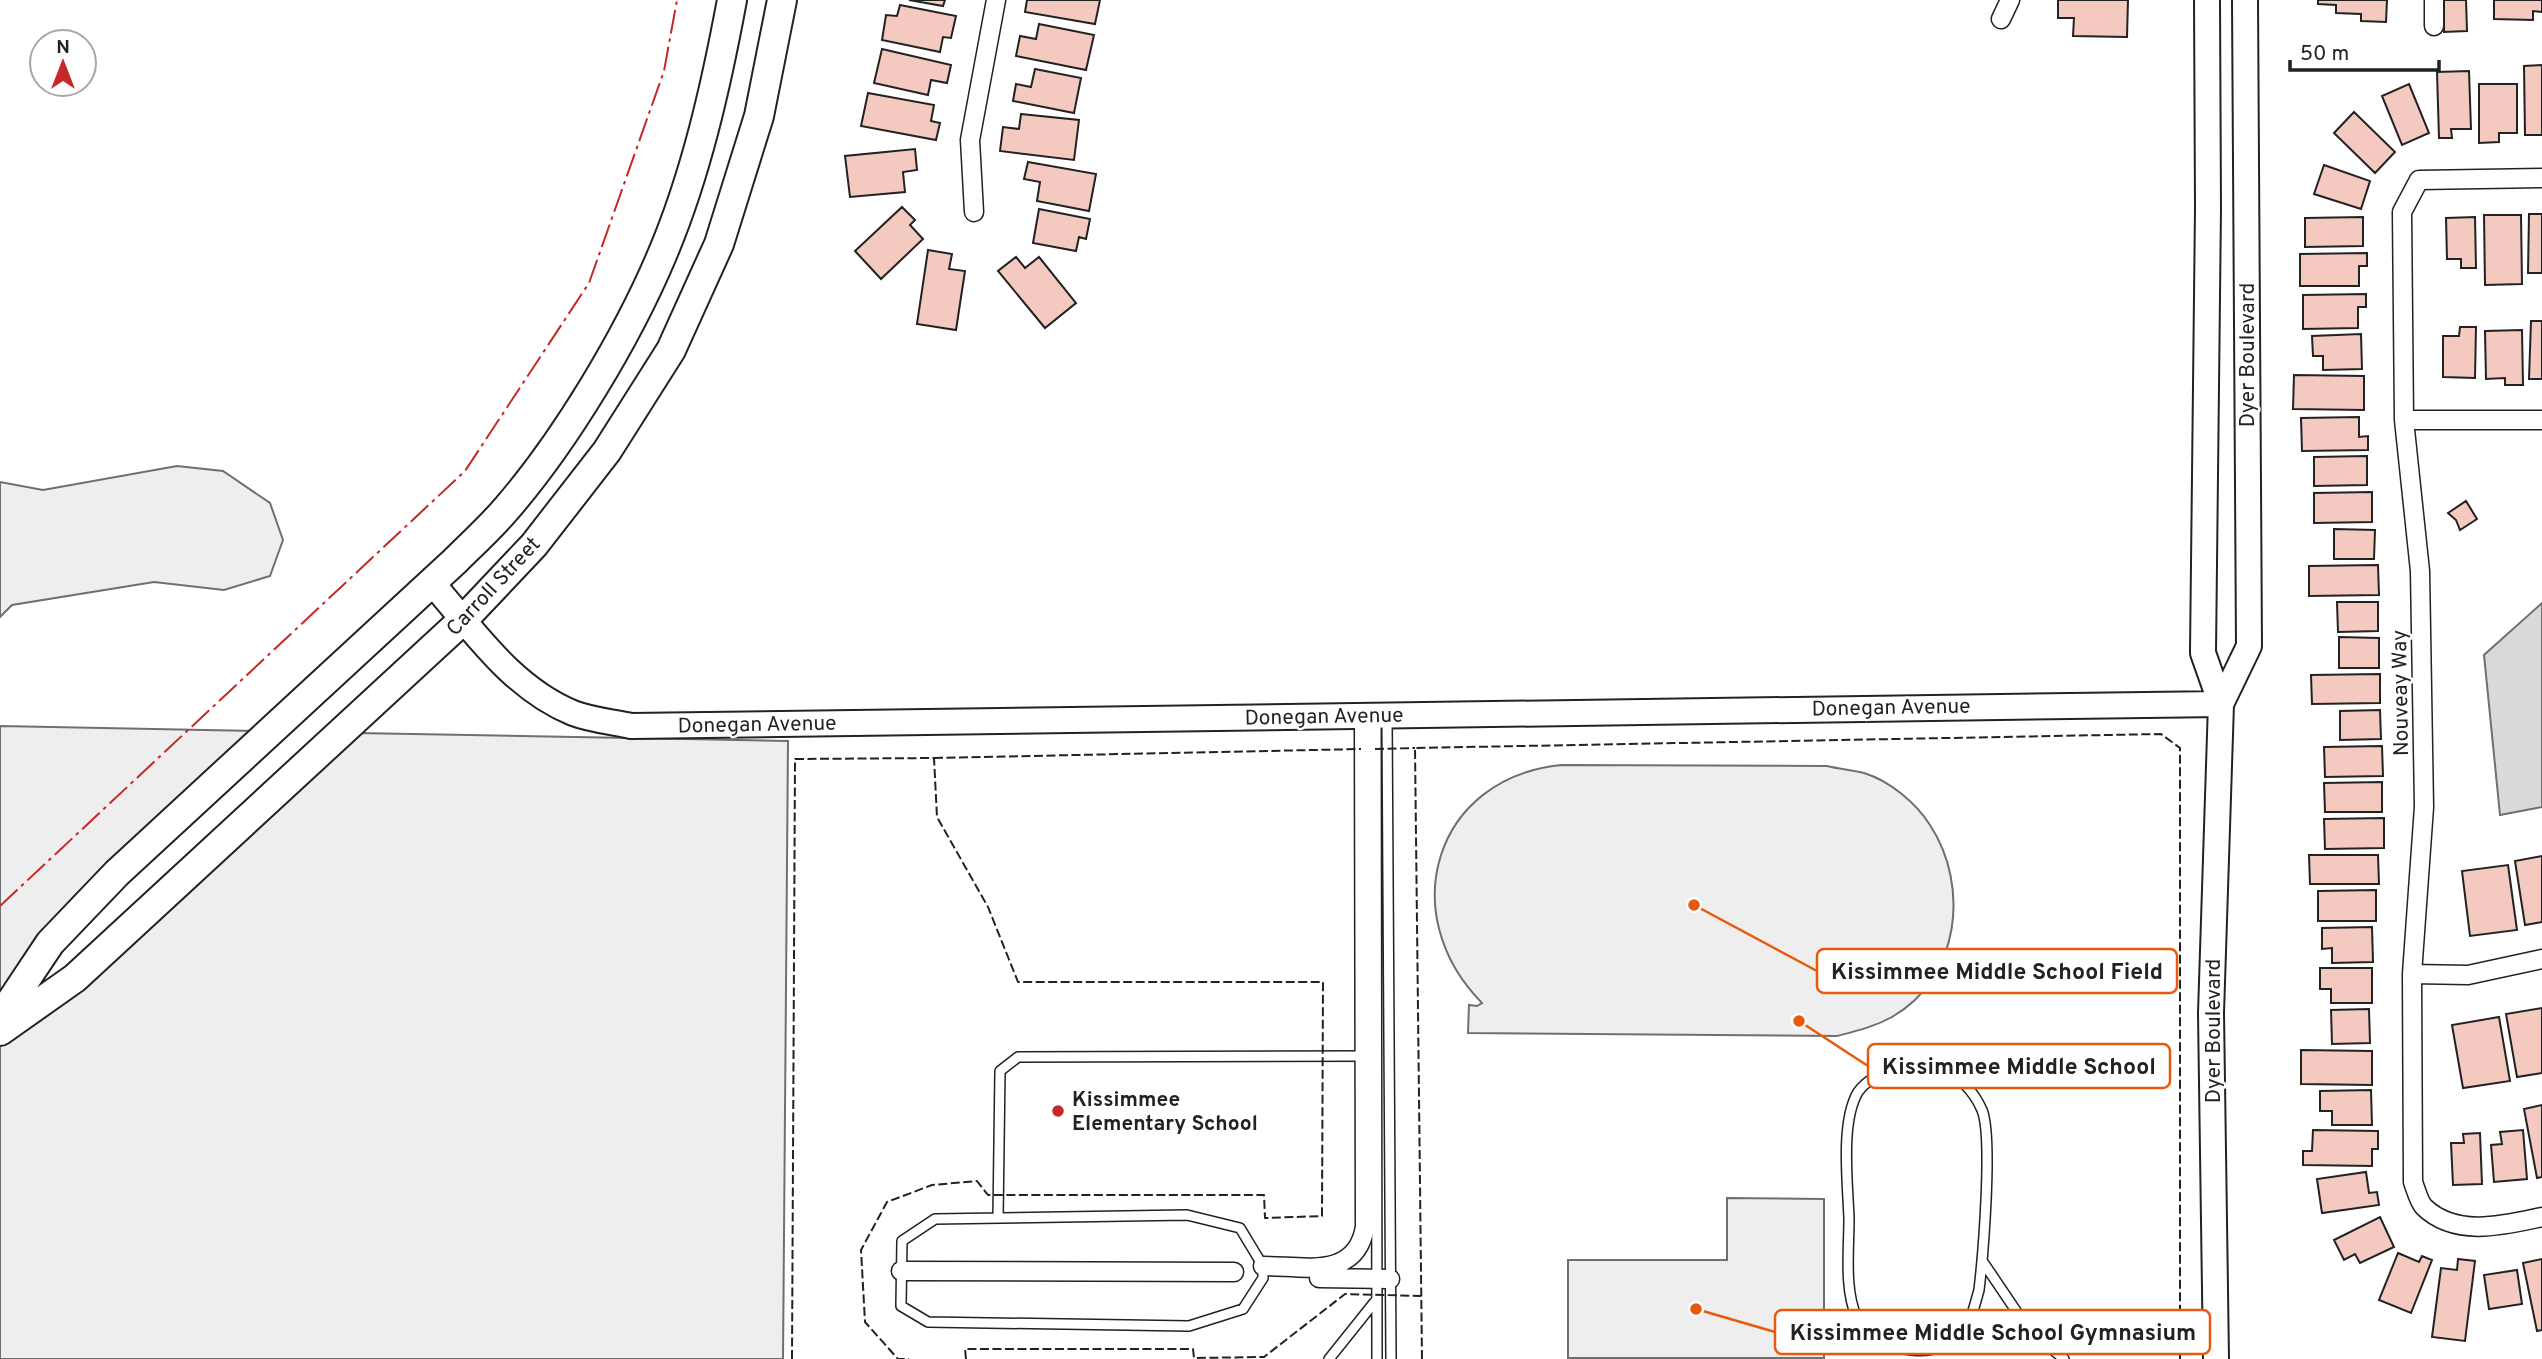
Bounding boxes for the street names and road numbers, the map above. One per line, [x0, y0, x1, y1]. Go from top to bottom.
street label: Dyer Boulevard [2235, 283, 2262, 427]
street label: Carroll Street [441, 532, 547, 642]
street label: Nouveay Way [2387, 630, 2416, 756]
street label: Donegan Avenue [1811, 694, 1971, 723]
street label: Donegan Avenue [1244, 703, 1404, 732]
street label: Donegan Avenue [677, 711, 837, 740]
street label: Dyer Boulevard [2201, 959, 2228, 1103]

